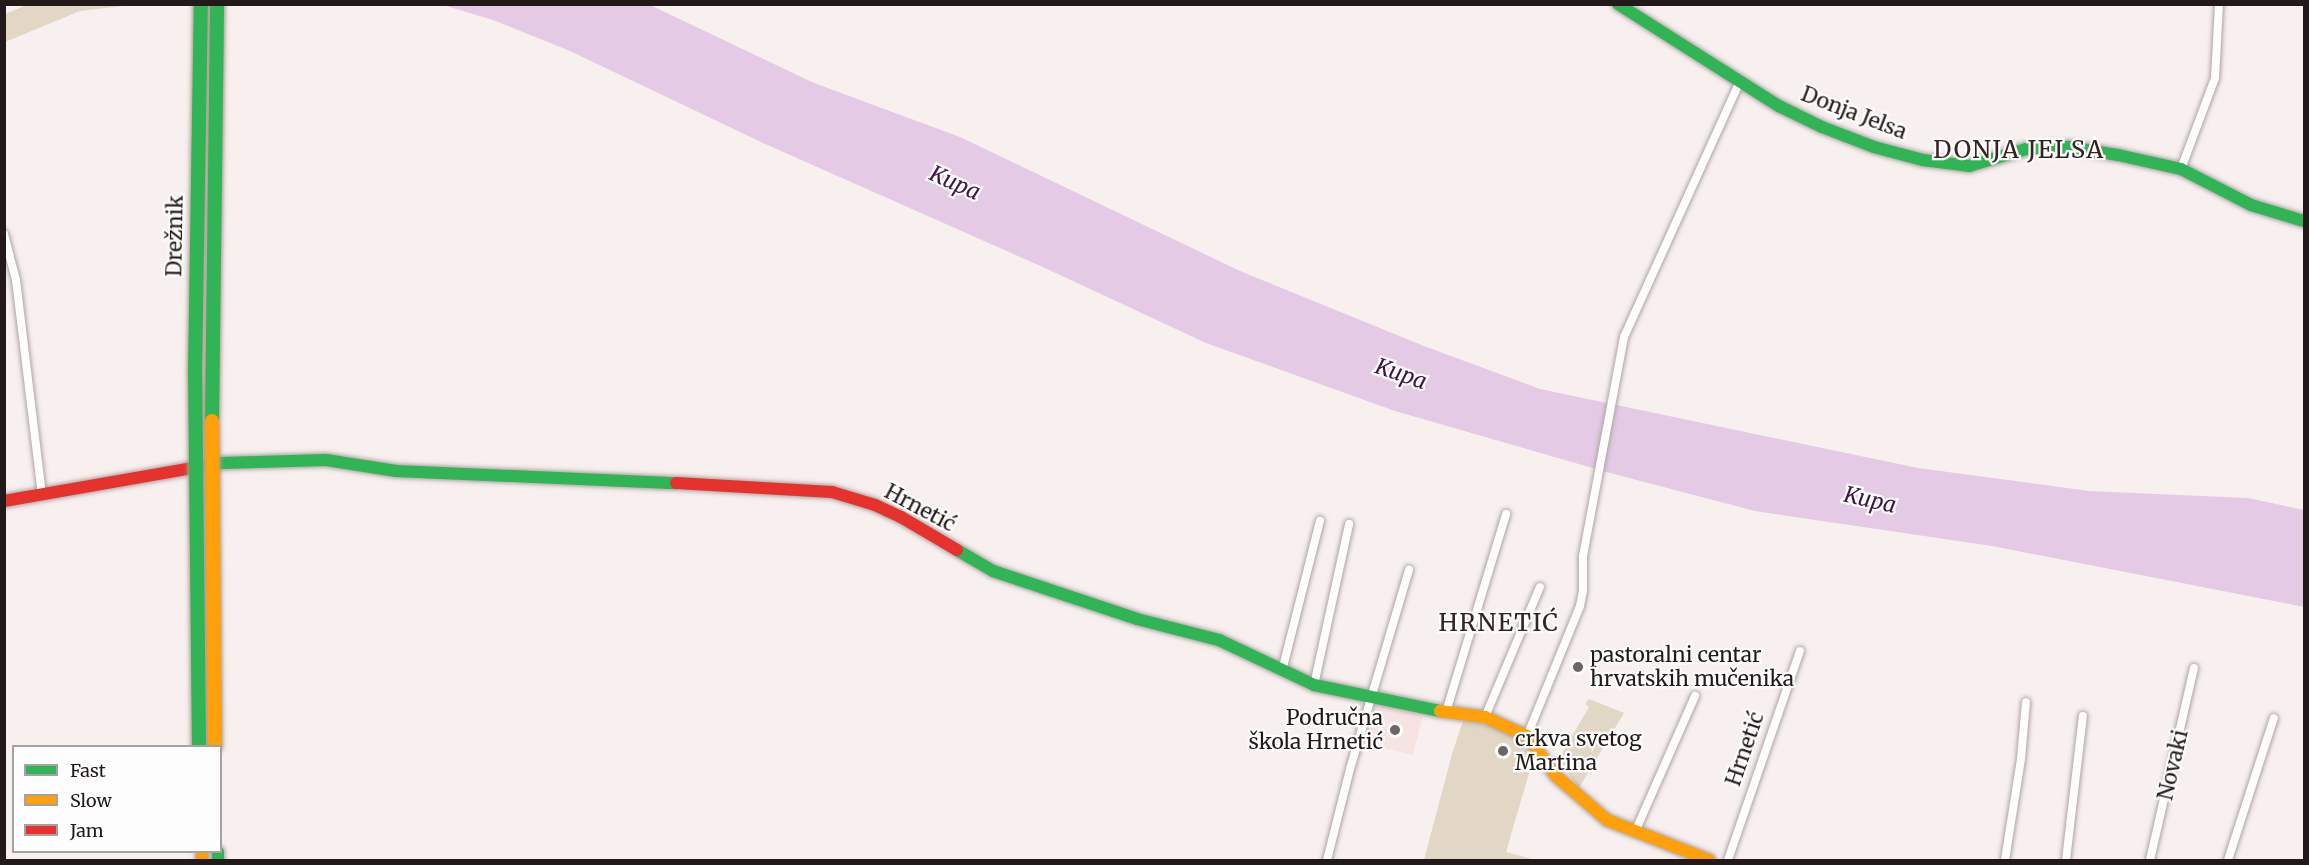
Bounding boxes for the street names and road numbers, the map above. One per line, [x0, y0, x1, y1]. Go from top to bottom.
street label: Donja Jelsa [1798, 81, 1910, 145]
street label: Drežnik [162, 195, 188, 277]
street label: Hrnetić [880, 479, 960, 537]
street label: Hrnetić [1721, 709, 1769, 789]
street label: Novaki [2153, 727, 2193, 803]

